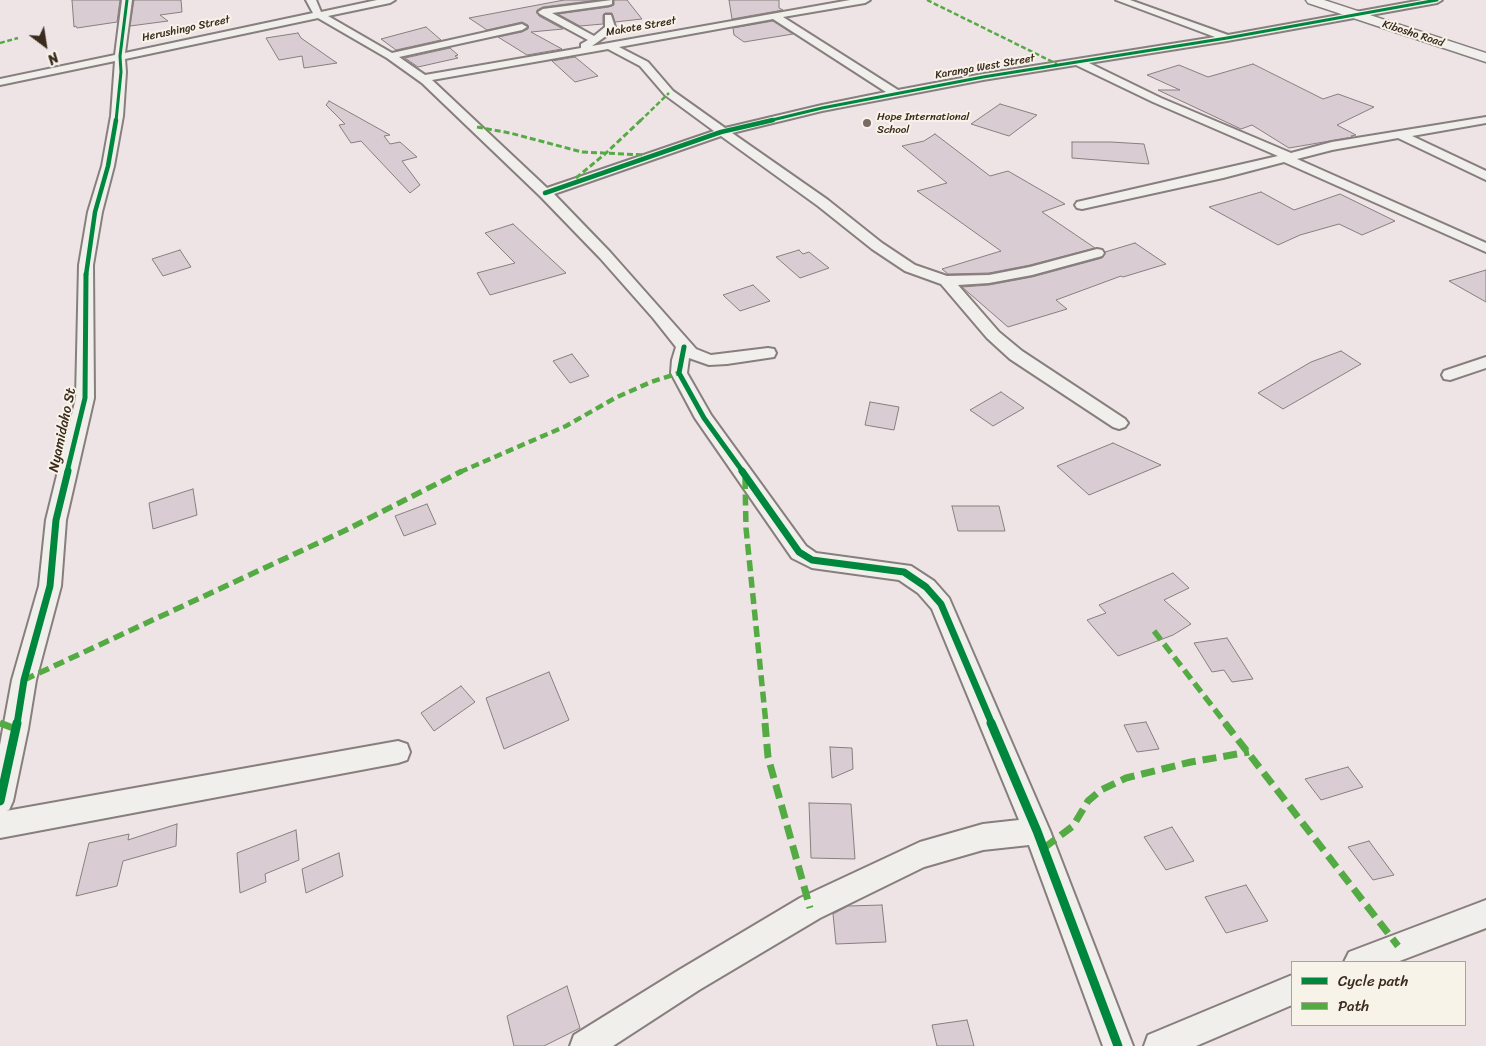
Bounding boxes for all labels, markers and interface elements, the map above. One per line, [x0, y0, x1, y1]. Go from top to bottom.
street label: Herushingo Street [141, 13, 231, 45]
street label: Makote Street [605, 14, 677, 40]
street label: Kibosho Road [1380, 18, 1446, 50]
north arrow [20, 20, 70, 70]
text: N [42, 45, 64, 71]
street label: Karanga West Street [934, 52, 1036, 82]
place label: Hope International School [877, 110, 969, 136]
marker: Hope International School [861, 117, 873, 129]
street label: Nyamidaho St [46, 386, 80, 474]
legend [1291, 961, 1466, 1026]
text: Cycle path [1338, 968, 1408, 994]
text: Path [1338, 993, 1369, 1019]

